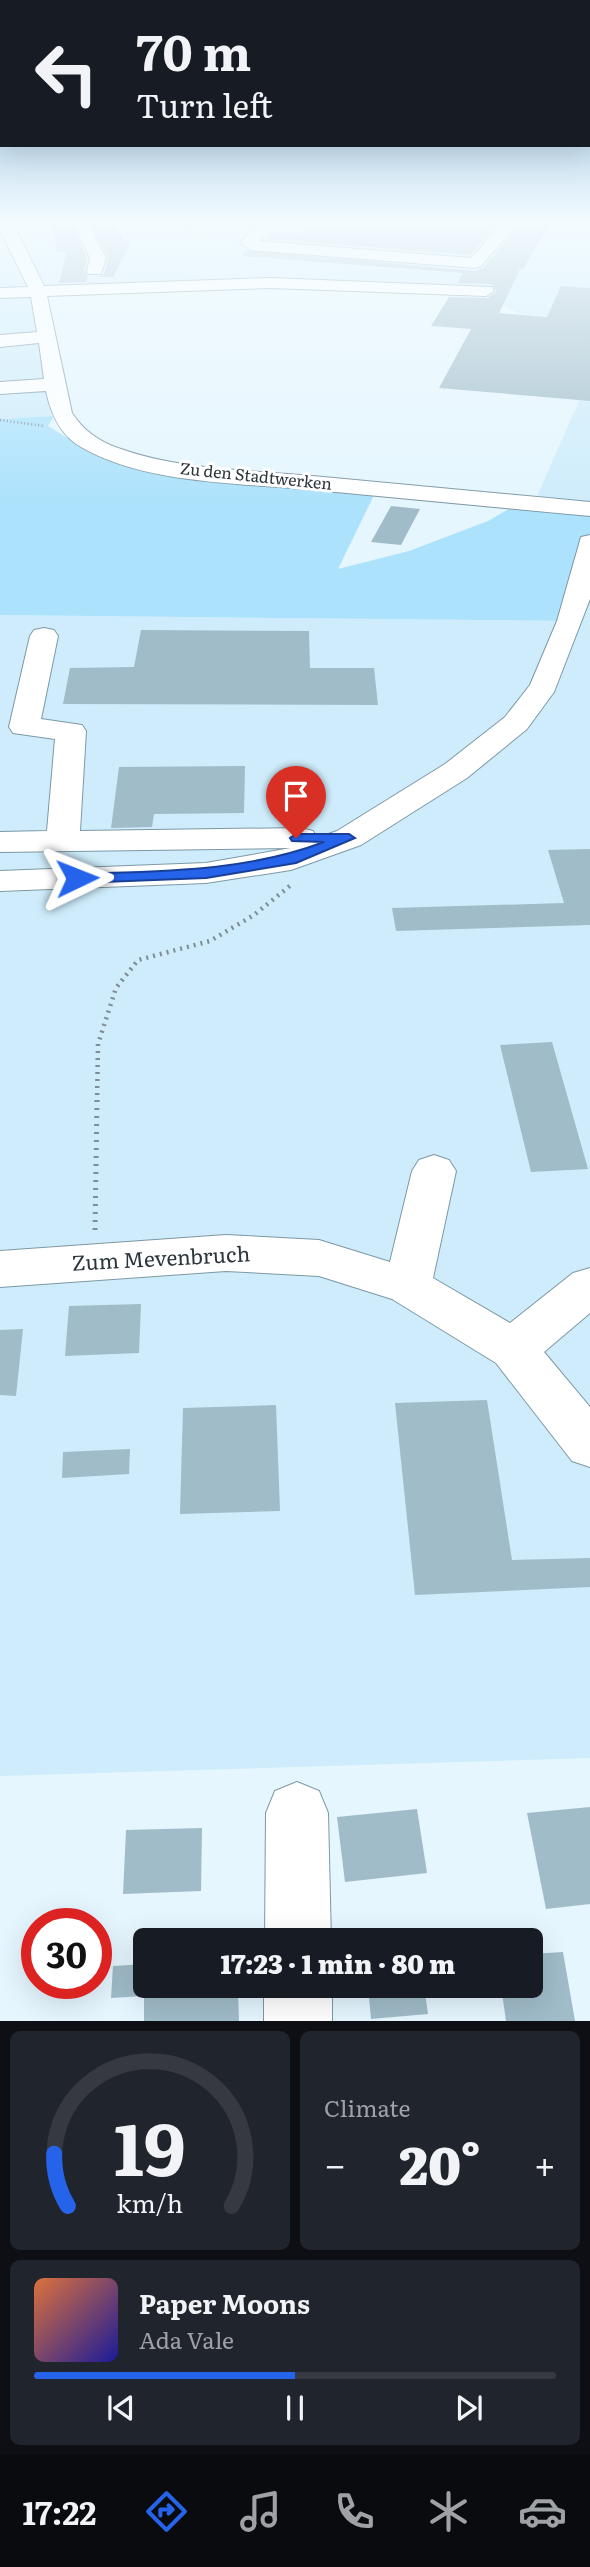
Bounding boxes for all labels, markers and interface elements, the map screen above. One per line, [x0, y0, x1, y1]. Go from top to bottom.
text: 70 m [136, 13, 251, 86]
icon: left [21, 28, 112, 119]
text: Turn left [136, 80, 273, 128]
street label: Zu den Stadtwerken [179, 455, 334, 495]
pin [266, 766, 326, 838]
icon: arrive [277, 777, 315, 815]
position arrow [40, 841, 114, 915]
street label: Zum Mevenbruch [71, 1236, 251, 1277]
speed limit sign: 30 [21, 1908, 112, 1999]
text: 17:23 · 1 min · 80 m [221, 1943, 455, 1982]
text: Climate [324, 2090, 410, 2124]
text: 19 [114, 2091, 186, 2199]
text: 20° [399, 2124, 481, 2201]
text: − [324, 2134, 346, 2191]
text: + [534, 2134, 556, 2191]
text: km/h [117, 2184, 183, 2221]
text: Paper Moons [139, 2283, 310, 2322]
text: Ada Vale [139, 2322, 234, 2356]
icon: previous [102, 2389, 140, 2427]
icon: pause [276, 2389, 314, 2427]
icon: next [450, 2389, 488, 2427]
text: 17:22 [23, 2487, 97, 2535]
icon: directions [142, 2487, 191, 2536]
icon: music [236, 2487, 285, 2536]
icon: phone [330, 2487, 379, 2536]
icon: climate [424, 2487, 473, 2536]
icon: car [518, 2487, 567, 2536]

